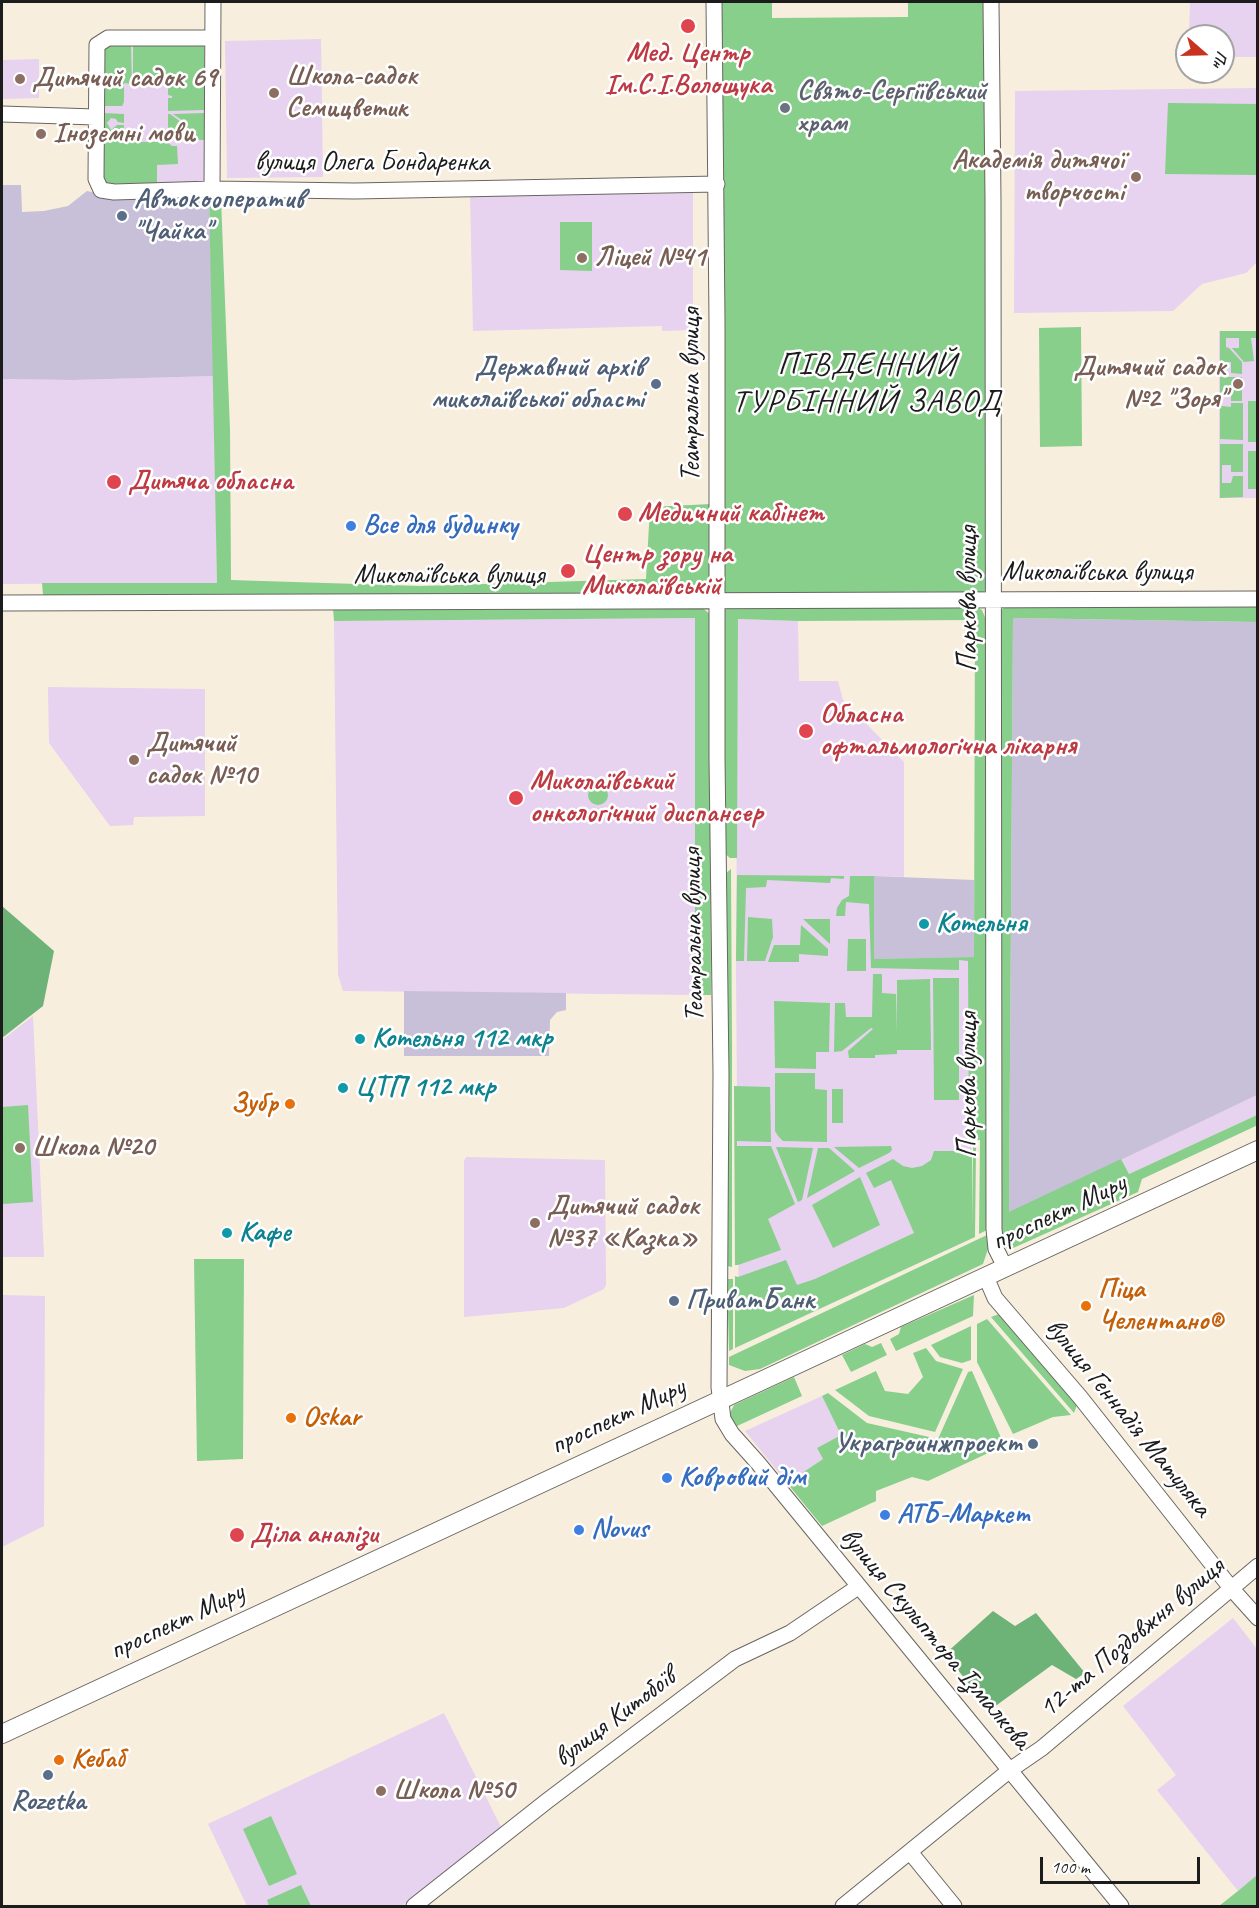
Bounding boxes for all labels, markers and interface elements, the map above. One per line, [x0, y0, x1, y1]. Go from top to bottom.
marker: Мед. Центр Ім.С.І.Волощука [679, 17, 697, 35]
north arrow [1175, 24, 1235, 84]
place label: Мед. Центр Ім.С.І.Волощука [605, 37, 771, 103]
text: Пн [1208, 48, 1232, 71]
place label: Школа-садок Семицветик [286, 60, 417, 126]
place label: Дитячий садок 69 [32, 62, 217, 96]
marker: Дитячий садок 69 [13, 72, 27, 86]
place label: Свято-Сергіївський храм [797, 75, 987, 141]
marker: Школа-садок Семицветик [267, 86, 281, 100]
marker: Свято-Сергіївський храм [778, 101, 792, 115]
place label: Іноземні мови [53, 117, 195, 151]
marker: Іноземні мови [34, 127, 48, 141]
place label: Академія дитячої творчості [952, 144, 1124, 210]
street label: вулиця Олега Бондаренка [255, 146, 489, 180]
marker: Академія дитячої творчості [1129, 170, 1143, 184]
place label: Автокооператив "Чайка" [134, 183, 304, 249]
marker: Автокооператив "Чайка" [115, 209, 129, 223]
place label: Ліцей №41 [594, 241, 706, 275]
marker: Ліцей №41 [575, 251, 589, 265]
street label: Театральна вулиця [675, 308, 709, 482]
district label: ПІВДЕННИЙ ТУРБІННИЙ ЗАВОД [731, 347, 1003, 422]
place label: Державний архів миколаївської області [431, 351, 644, 417]
place label: Дитячий садок №2 "Зоря" [1074, 351, 1226, 417]
marker: Державний архів миколаївської області [649, 377, 663, 391]
marker: Дитячий садок №2 "Зоря" [1231, 377, 1245, 391]
place label: Дитяча обласна [128, 465, 293, 499]
marker: Дитяча обласна [105, 473, 123, 491]
place label: Медичний кабінет [638, 497, 824, 531]
marker: Медичний кабінет [616, 505, 634, 523]
place label: Все для будинку [363, 509, 518, 543]
marker: Все для будинку [344, 519, 358, 533]
street label: Паркова вулиця [952, 526, 986, 672]
place label: Центр зору на Миколаївській [582, 538, 732, 604]
street label: Миколаївська вулиця [1002, 556, 1192, 590]
street label: Миколаївська вулиця [354, 559, 544, 593]
marker: Центр зору на Миколаївській [559, 562, 577, 580]
place label: Обласна офтальмологічна лікарня [820, 698, 1076, 764]
marker: Обласна офтальмологічна лікарня [797, 722, 815, 740]
place label: Дитячий садок №10 [146, 727, 257, 793]
marker: Дитячий садок №10 [127, 753, 141, 767]
place label: Миколаївський онкологічний диспансер [530, 765, 763, 831]
marker: Миколаївський онкологічний диспансер [507, 789, 525, 807]
street label: Театральна вулиця [676, 848, 712, 1022]
place label: Котельня [936, 907, 1027, 941]
marker: Котельня [917, 917, 931, 931]
street label: Паркова вулиця [952, 1012, 986, 1158]
place label: Котельня 112 мкр [372, 1022, 553, 1056]
marker: Котельня 112 мкр [353, 1032, 367, 1046]
place label: ЦТП 112 мкр [355, 1071, 496, 1105]
marker: ЦТП 112 мкр [336, 1081, 350, 1095]
place label: Зубр [231, 1087, 278, 1121]
marker: Зубр [283, 1097, 297, 1111]
place label: Школа №20 [32, 1131, 154, 1165]
marker: Школа №20 [13, 1141, 27, 1155]
street label: проспект Миру [986, 1167, 1132, 1259]
place label: Дитячий садок №37 «Казка» [547, 1190, 699, 1256]
place label: Кафе [239, 1216, 291, 1250]
marker: Дитячий садок №37 «Казка» [528, 1216, 542, 1230]
marker: Кафе [220, 1226, 234, 1240]
place label: Піца Челентано® [1098, 1273, 1222, 1339]
place label: ПриватБанк [686, 1284, 815, 1318]
marker: ПриватБанк [667, 1294, 681, 1308]
marker: Піца Челентано® [1079, 1299, 1093, 1313]
street label: вулиця Геннадія Матуляка [1038, 1312, 1218, 1524]
street label: проспект Миру [545, 1371, 691, 1463]
place label: Oskar [303, 1401, 360, 1435]
marker: Oskar [284, 1411, 298, 1425]
place label: Украгроинжпроект [834, 1427, 1021, 1461]
marker: Украгроинжпроект [1026, 1437, 1040, 1451]
place label: Ковровий дім [679, 1461, 806, 1495]
marker: Ковровий дім [660, 1471, 674, 1485]
place label: АТБ-Маркет [897, 1498, 1030, 1532]
marker: АТБ-Маркет [878, 1508, 892, 1522]
place label: Novus [591, 1513, 648, 1547]
place label: Діла аналізи [250, 1518, 378, 1552]
street label: вулиця Скульптора Ізмалкова [832, 1521, 1038, 1757]
marker: Novus [572, 1523, 586, 1537]
marker: Діла аналізи [228, 1526, 246, 1544]
street label: 12-та Поздовжня вулиця [1032, 1551, 1232, 1725]
street label: проспект Миру [104, 1576, 250, 1668]
street label: вулиця Китобоїв [547, 1661, 683, 1775]
place label: Кебаб [71, 1743, 125, 1777]
marker: Кебаб [52, 1753, 66, 1767]
marker: Rozetka [41, 1768, 55, 1782]
place label: Школа №50 [393, 1774, 514, 1808]
marker: Школа №50 [374, 1784, 388, 1798]
place label: Rozetka [11, 1785, 85, 1819]
scale bar [1043, 1845, 1204, 1883]
text: 100 m [1051, 1856, 1090, 1878]

